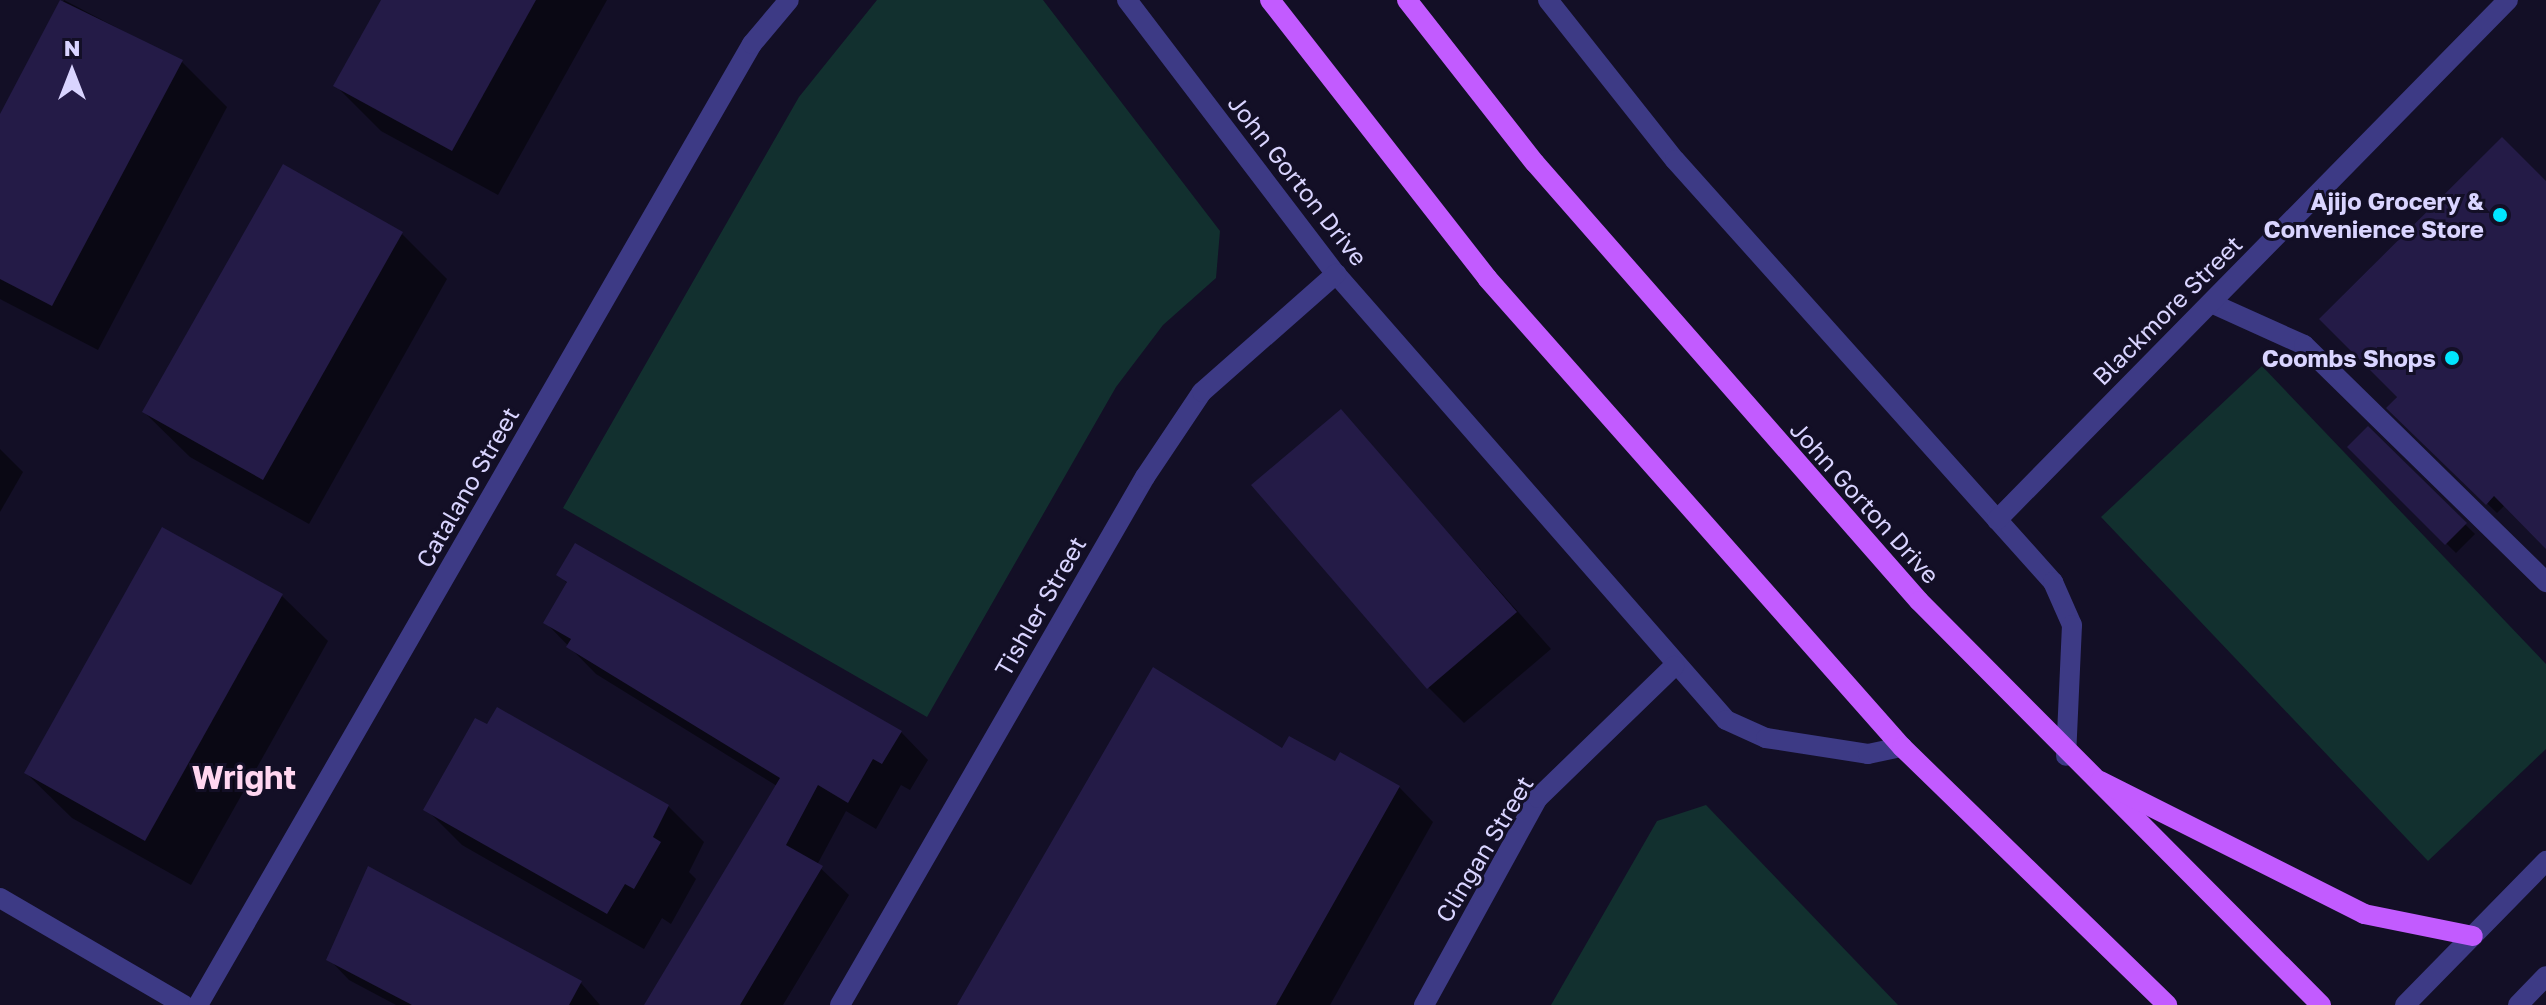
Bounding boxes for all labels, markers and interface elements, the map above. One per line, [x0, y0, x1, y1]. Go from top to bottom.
north arrow [32, 32, 112, 112]
text: N [64, 34, 80, 61]
street label: John Gorton Drive [1222, 89, 1374, 271]
place label: Ajijo Grocery & Convenience Store [2264, 187, 2484, 243]
marker: Ajijo Grocery & Convenience Store [2491, 206, 2509, 224]
street label: Blackmore Street [2086, 229, 2248, 391]
place label: Coombs Shops [2262, 344, 2436, 372]
marker: Coombs Shops [2443, 349, 2461, 367]
street label: Catalano Street [409, 402, 525, 572]
street label: John Gorton Drive [1784, 415, 1946, 589]
street label: Tishler Street [988, 531, 1092, 681]
district label: Wright [192, 758, 296, 796]
street label: Clingan Street [1429, 771, 1539, 927]

